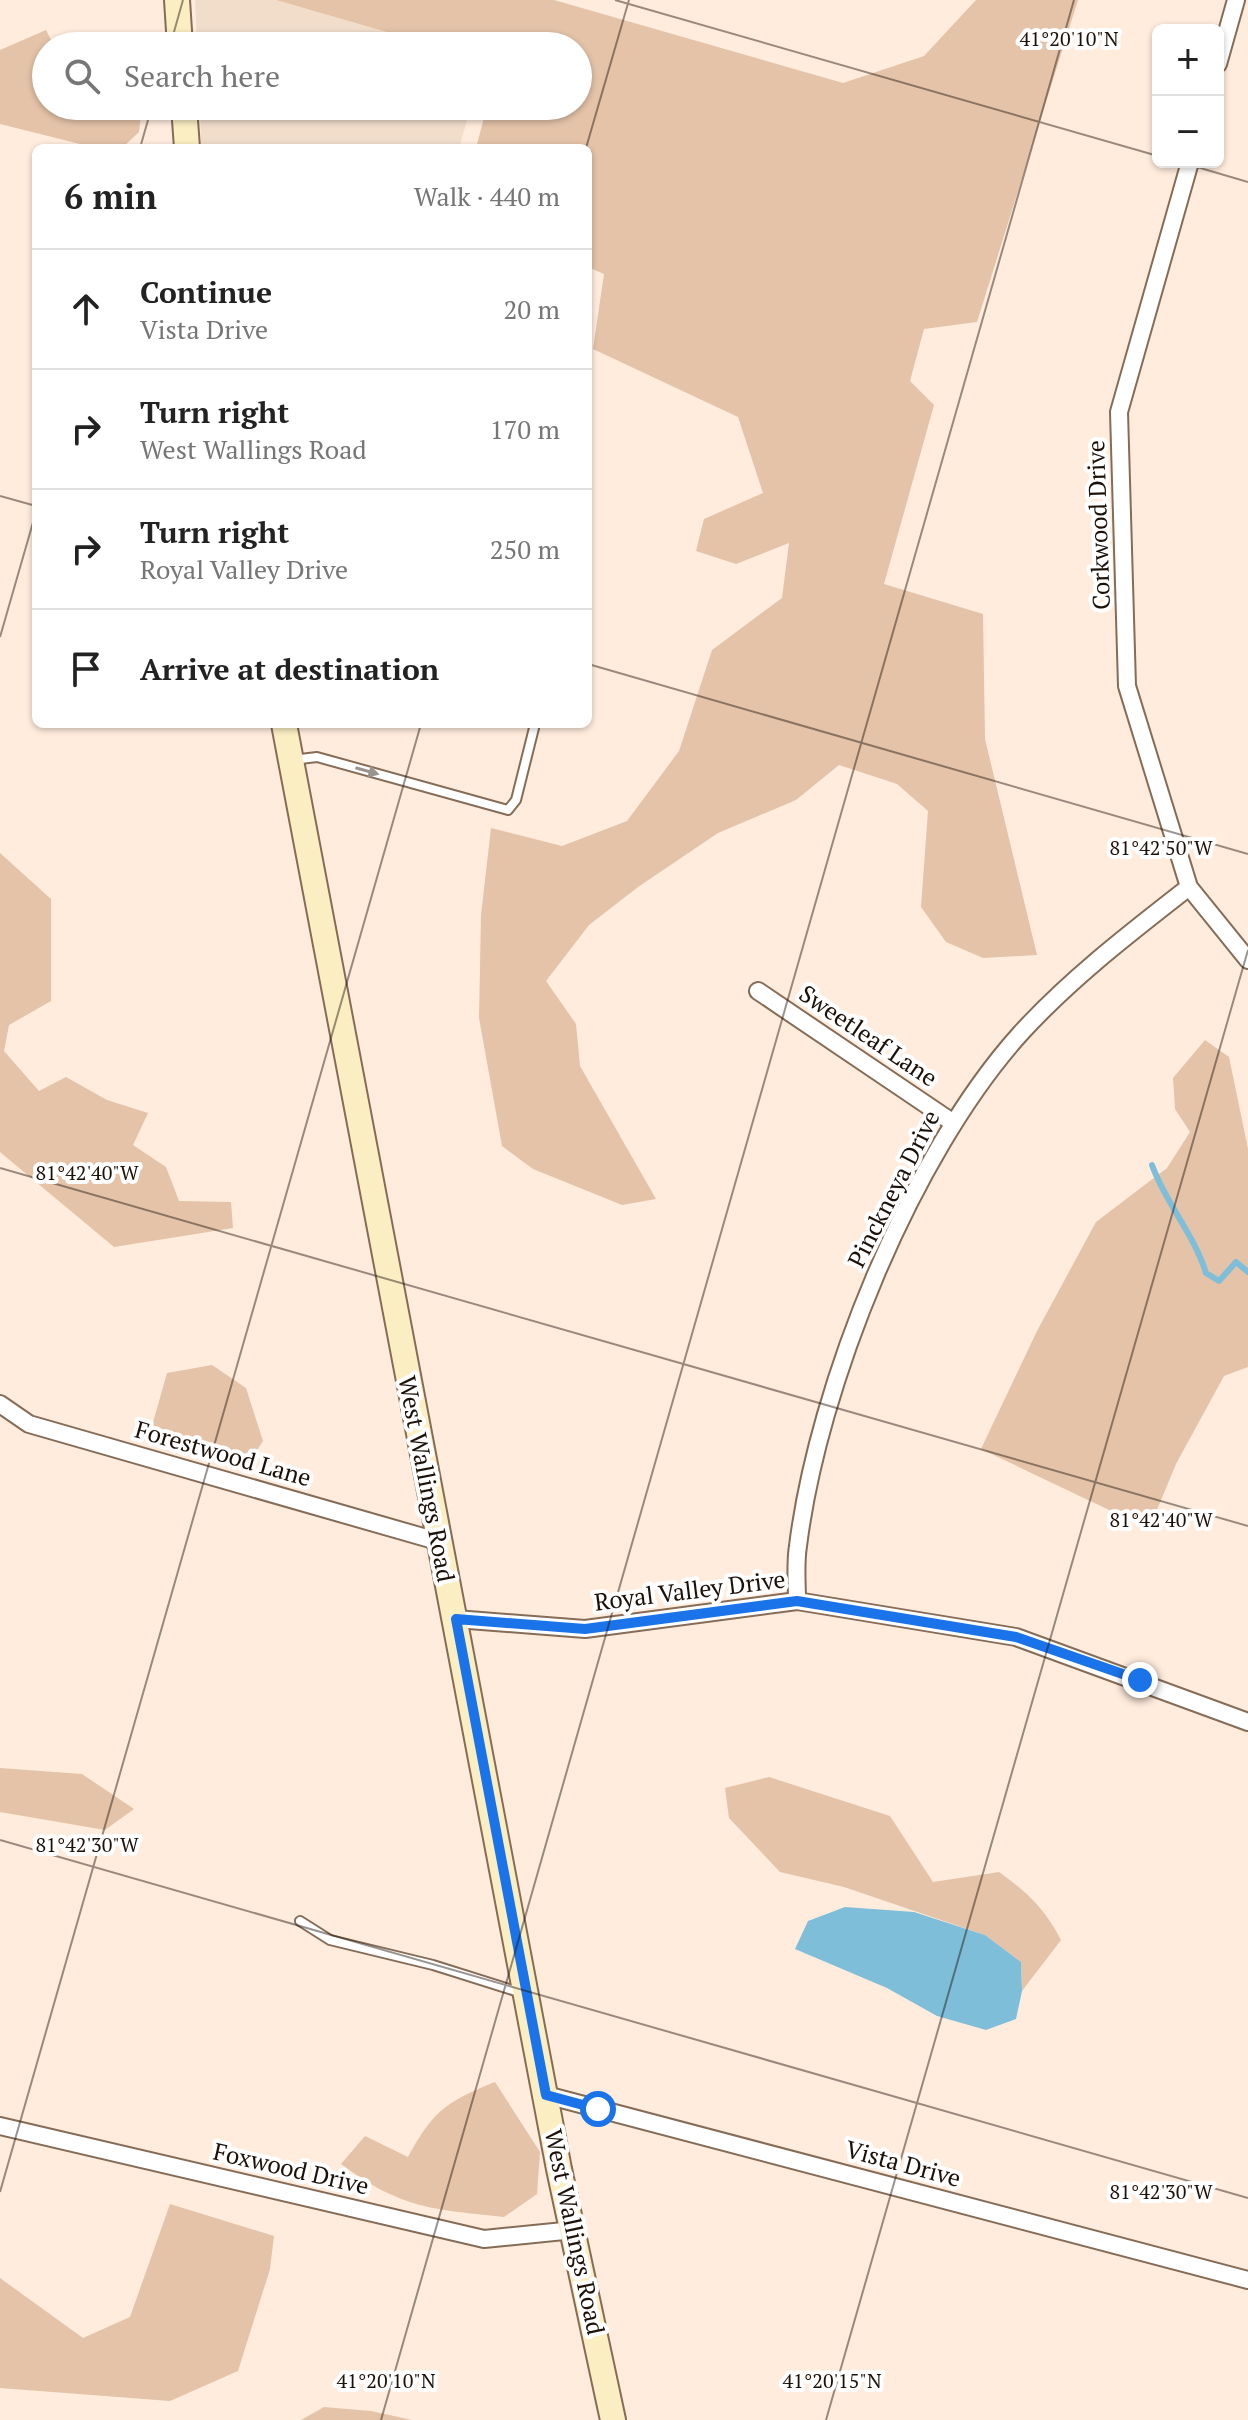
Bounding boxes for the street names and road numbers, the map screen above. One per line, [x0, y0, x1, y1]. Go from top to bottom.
street label: Corkwood Drive [1079, 440, 1117, 610]
street label: Sweetleaf Lane [793, 977, 944, 1093]
street label: Pinckneya Drive [840, 1104, 947, 1273]
street label: West Wallings Road [391, 1373, 463, 1585]
street label: Forestwood Lane [132, 1413, 315, 1493]
street label: Royal Valley Drive [593, 1562, 787, 1618]
street label: West Wallings Road [538, 2126, 612, 2338]
street label: Vista Drive [842, 2132, 964, 2194]
street label: Foxwood Drive [210, 2135, 372, 2201]

